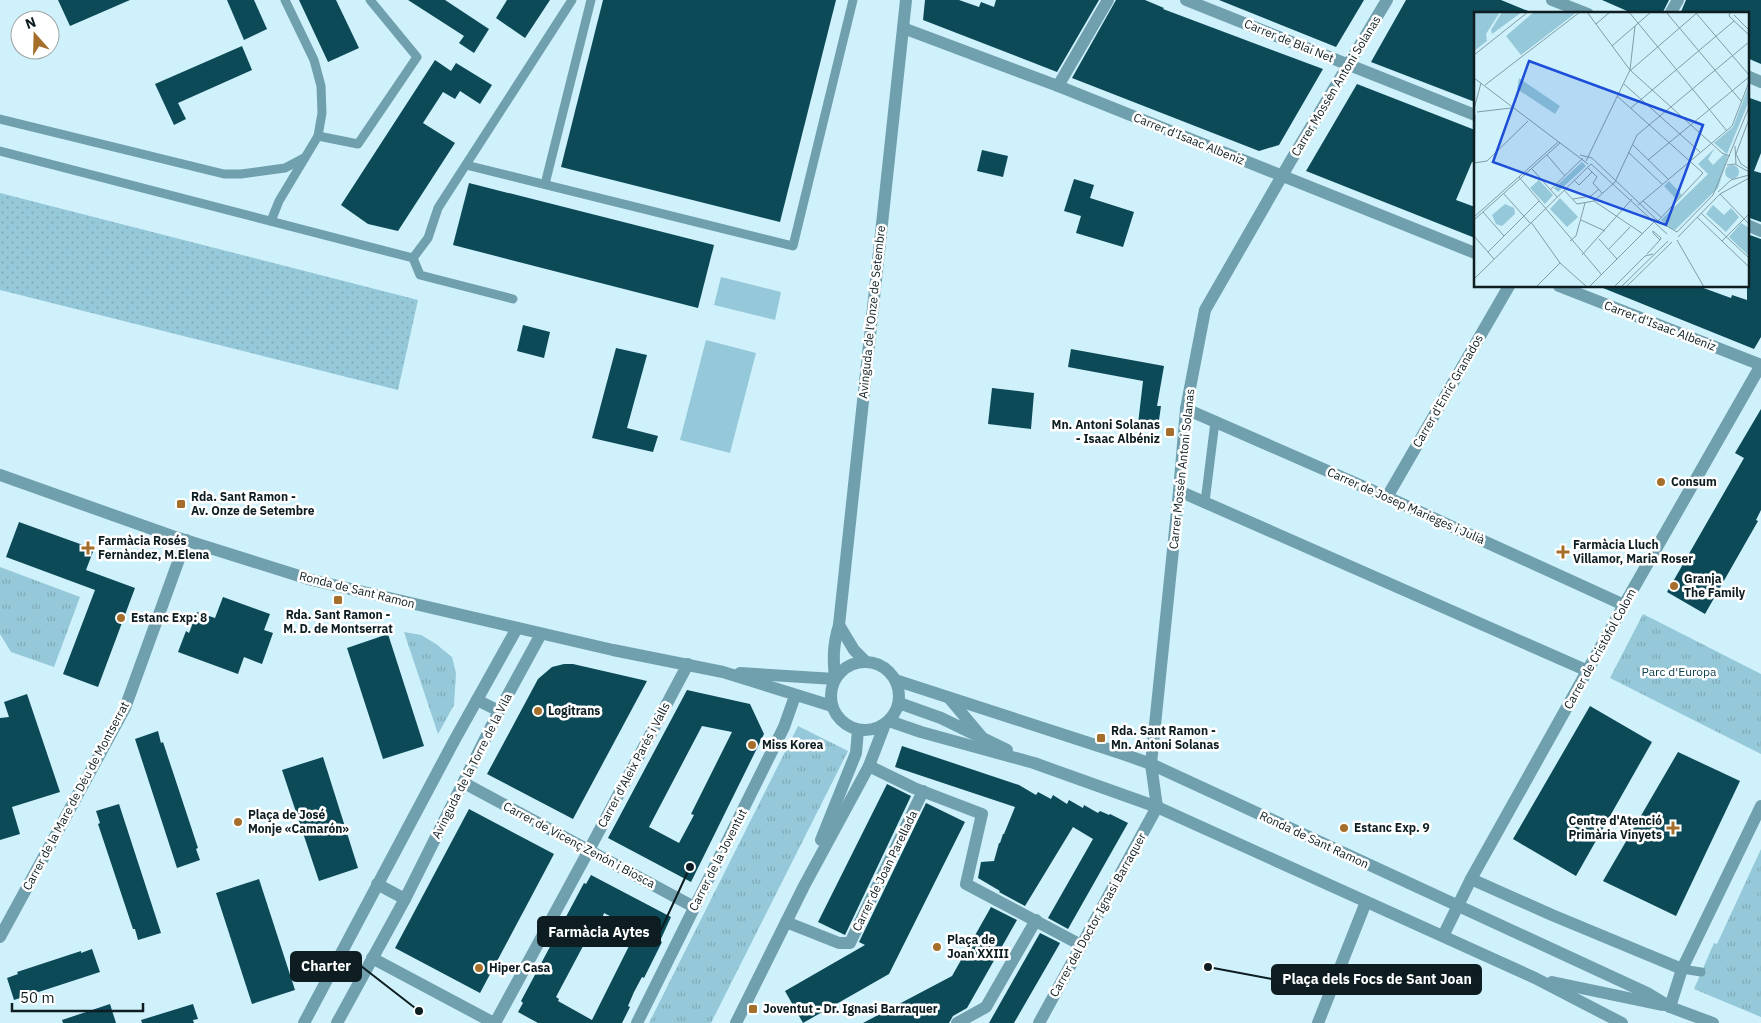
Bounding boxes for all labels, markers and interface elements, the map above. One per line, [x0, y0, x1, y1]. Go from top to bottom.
north arrow [10, 10, 60, 60]
inset map [1474, 12, 1748, 288]
text: N [23, 13, 38, 33]
street label: Carrer Mossèn Antoni Solanas [1288, 13, 1384, 159]
street label: Carrer de Blai Net [1242, 16, 1336, 65]
street label: Carrer d'Isaac Albeniz [1131, 109, 1247, 168]
street label: Avinguda de l'Onze de Setembre [855, 224, 888, 399]
street label: Carrer d'Isaac Albeniz [1602, 297, 1719, 354]
street label: Carrer d'Enric Granados [1409, 331, 1486, 450]
street label: Carrer Mossèn Antoni Solanas [1166, 388, 1197, 550]
place label: Mn. Antoni Solanas - Isaac Albéniz [1052, 417, 1160, 446]
marker: Mn. Antoni Solanas - Isaac Albéniz [1164, 426, 1176, 438]
street label: Carrer de Josep Marieges i Julià [1325, 464, 1488, 547]
place label: Consum [1671, 474, 1717, 489]
marker: Consum [1655, 476, 1667, 488]
place label: Rda. Sant Ramon - Av. Onze de Setembre [191, 489, 315, 518]
marker: Rda. Sant Ramon - Av. Onze de Setembre [175, 498, 187, 510]
place label: Farmàcia Rosés Fernàndez, M.Elena [98, 533, 210, 562]
place label: Farmàcia Lluch Villamor, Maria Roser [1573, 537, 1693, 566]
marker: Farmàcia Rosés Fernàndez, M.Elena [82, 542, 94, 554]
marker: Farmàcia Lluch Villamor, Maria Roser [1557, 546, 1569, 558]
street label: Ronda de Sant Ramon [298, 568, 417, 611]
place label: Granja The Family [1684, 571, 1746, 600]
marker: Granja The Family [1668, 580, 1680, 592]
street label: Carrer de Cristòfol Colom [1560, 586, 1639, 712]
marker: Rda. Sant Ramon - M. D. de Montserrat [332, 594, 344, 606]
place label: Rda. Sant Ramon - M. D. de Montserrat [283, 607, 393, 636]
place label: Estanc Exp: 8 [131, 610, 207, 625]
marker: Estanc Exp: 8 [115, 612, 127, 624]
park label: Parc d'Europa [1642, 664, 1717, 679]
street label: Avinguda de la Torre de la Vila [428, 690, 515, 841]
street label: Carrer de la Mare de Déu de Montserrat [19, 699, 132, 893]
street label: Carrer d'Aleix Parés i Valls [594, 699, 673, 830]
place label: Logitrans [548, 703, 600, 718]
marker: Logitrans [532, 705, 544, 717]
place label: Rda. Sant Ramon - Mn. Antoni Solanas [1111, 723, 1219, 752]
marker: Rda. Sant Ramon - Mn. Antoni Solanas [1095, 732, 1107, 744]
place label: Miss Korea [762, 737, 823, 752]
marker: Miss Korea [746, 739, 758, 751]
street label: Carrer de Vicenç Zenón i Biosca [501, 798, 658, 891]
street label: Carrer de la Joventut [685, 806, 750, 913]
place label: Plaça de José Monje «Camarón» [248, 807, 349, 836]
street label: Carrer de Joan Parellada [849, 807, 921, 934]
street label: Ronda de Sant Ramon [1257, 808, 1371, 871]
place label: Centre d'Atenció Primària Vinyets [1568, 813, 1662, 842]
marker: Plaça de José Monje «Camarón» [232, 816, 244, 828]
place label: Estanc Exp. 9 [1354, 820, 1430, 835]
marker: Centre d'Atenció Primària Vinyets [1666, 821, 1680, 835]
marker: Estanc Exp. 9 [1338, 822, 1350, 834]
street label: Carrer del Doctor Ignasi Barraquer [1046, 830, 1149, 999]
callout: Farmàcia Aytes [538, 917, 660, 946]
text: Farmàcia Aytes [548, 923, 650, 941]
place label: Plaça de Joan XXIII [947, 932, 1009, 961]
marker: Plaça de Joan XXIII [931, 941, 943, 953]
callout: Charter [291, 952, 361, 981]
text: Charter [301, 957, 351, 975]
place label: Hiper Casa [489, 960, 551, 975]
marker: Hiper Casa [473, 962, 485, 974]
callout: Plaça dels Focs de Sant Joan [1272, 965, 1481, 994]
text: Plaça dels Focs de Sant Joan [1282, 970, 1472, 988]
scale bar [12, 980, 144, 1012]
text: 50 m [20, 988, 55, 1007]
place label: Joventut - Dr. Ignasi Barraquer [763, 1001, 938, 1016]
marker: Joventut - Dr. Ignasi Barraquer [747, 1003, 759, 1015]

